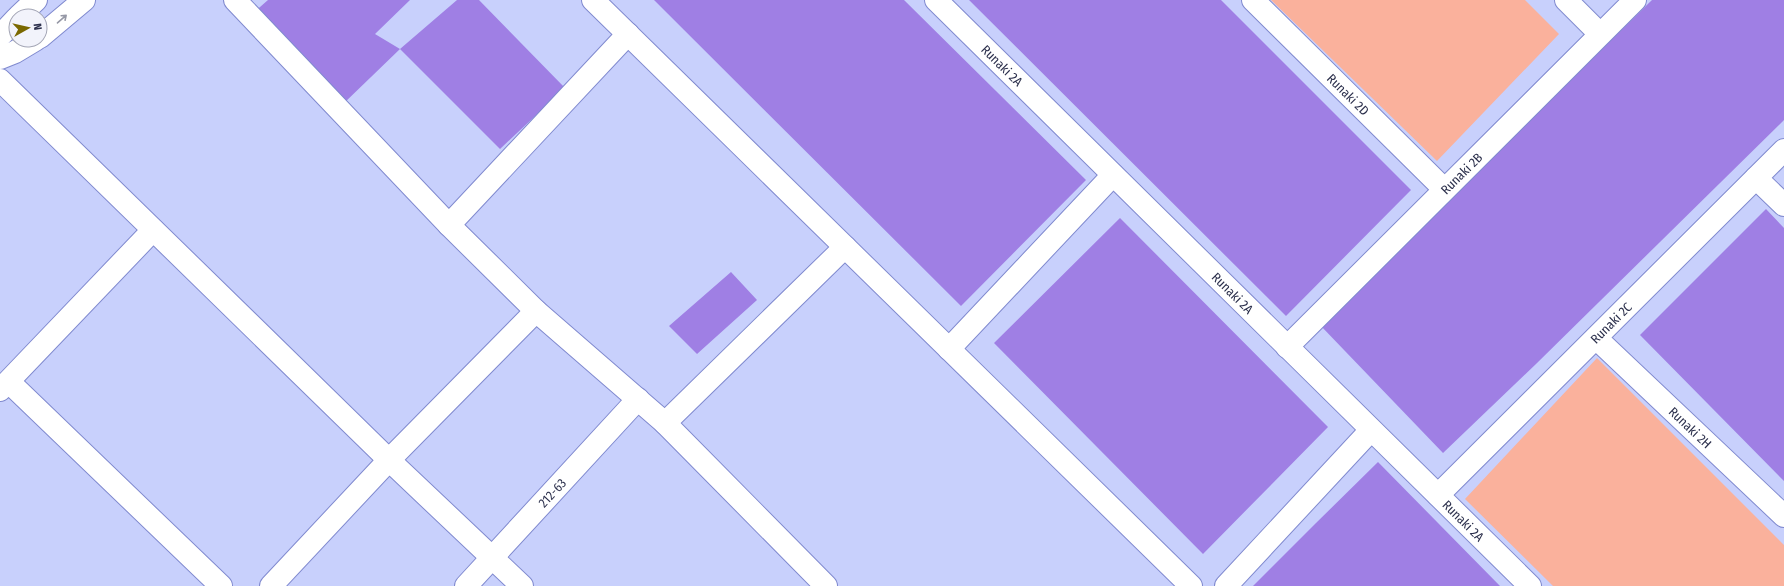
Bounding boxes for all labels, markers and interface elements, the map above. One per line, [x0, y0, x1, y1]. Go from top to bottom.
north arrow [8, 8, 48, 48]
one-way arrow [57, 14, 67, 23]
text: N [31, 23, 44, 31]
street label: Runaki 2A [978, 42, 1026, 89]
street label: Runaki 2D [1324, 70, 1372, 118]
street label: Runaki 2B [1437, 149, 1485, 197]
street label: Runaki 2A [1209, 269, 1257, 317]
street label: Runaki 2C [1587, 299, 1635, 346]
street label: Runaki 2H [1666, 404, 1715, 451]
street label: 212-63 [535, 475, 569, 510]
street label: Runaki 2A [1440, 497, 1487, 544]

